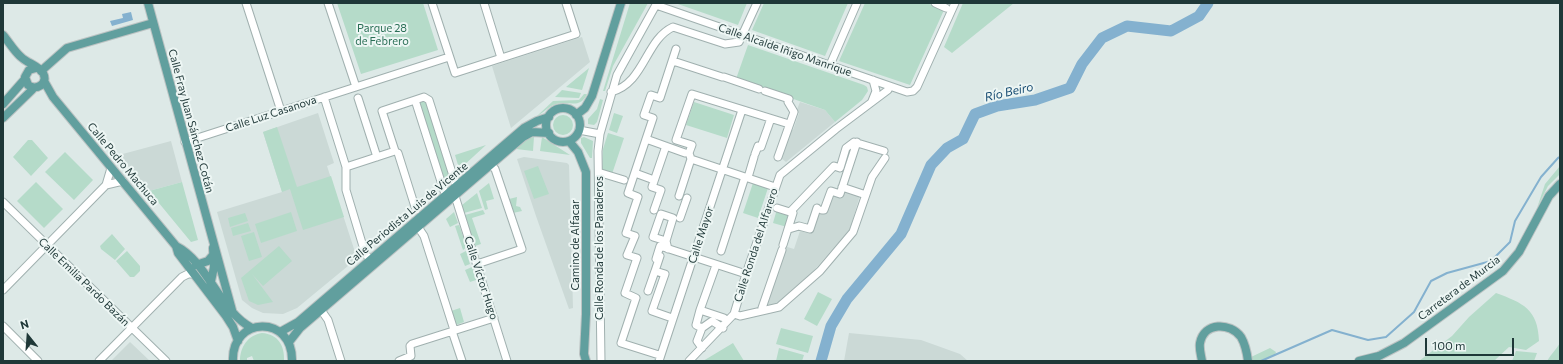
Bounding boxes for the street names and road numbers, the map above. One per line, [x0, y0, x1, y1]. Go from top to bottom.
street label: Calle Alcalde Iñigo Manrique [717, 21, 853, 79]
street label: Calle Fray Juan Sánchez Cotán [165, 48, 217, 194]
street label: Calle Luz Casanova [224, 93, 318, 135]
street label: Calle Pedro Machuca [85, 120, 161, 208]
street label: Calle Periodista Luis de Vicente [344, 159, 470, 269]
street label: Calle Ronda de los Panaderos [592, 176, 606, 320]
street label: Calle Ronda del Alfarero [731, 186, 781, 304]
street label: Camino de Alfacar [568, 200, 582, 290]
street label: Calle Mayor [686, 205, 716, 265]
street label: Calle Emilia Pardo Bazán [36, 235, 132, 329]
street label: Calle Víctor Hugo [461, 235, 501, 321]
street label: Carretera de Murcia [1415, 253, 1503, 323]

